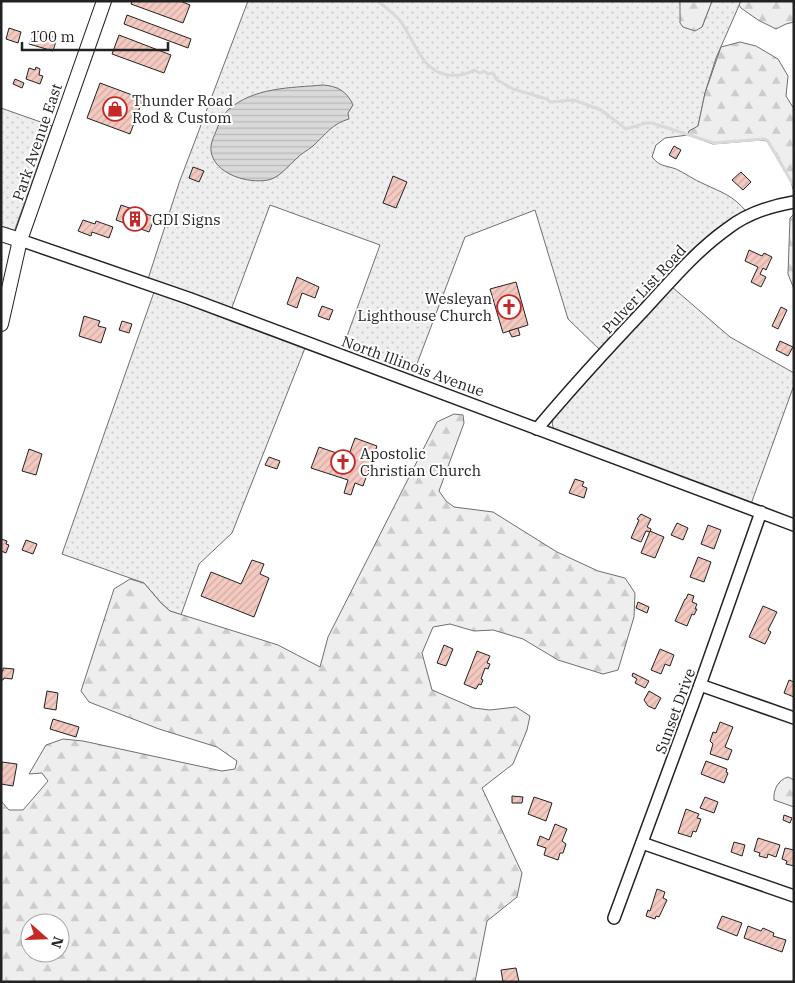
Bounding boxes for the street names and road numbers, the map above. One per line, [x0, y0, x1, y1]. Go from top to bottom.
street label: Park Avenue East [8, 81, 66, 203]
street label: Pulver List Road [598, 241, 690, 337]
street label: North Illinois Avenue [339, 331, 487, 401]
street label: Sunset Drive [651, 666, 699, 756]

